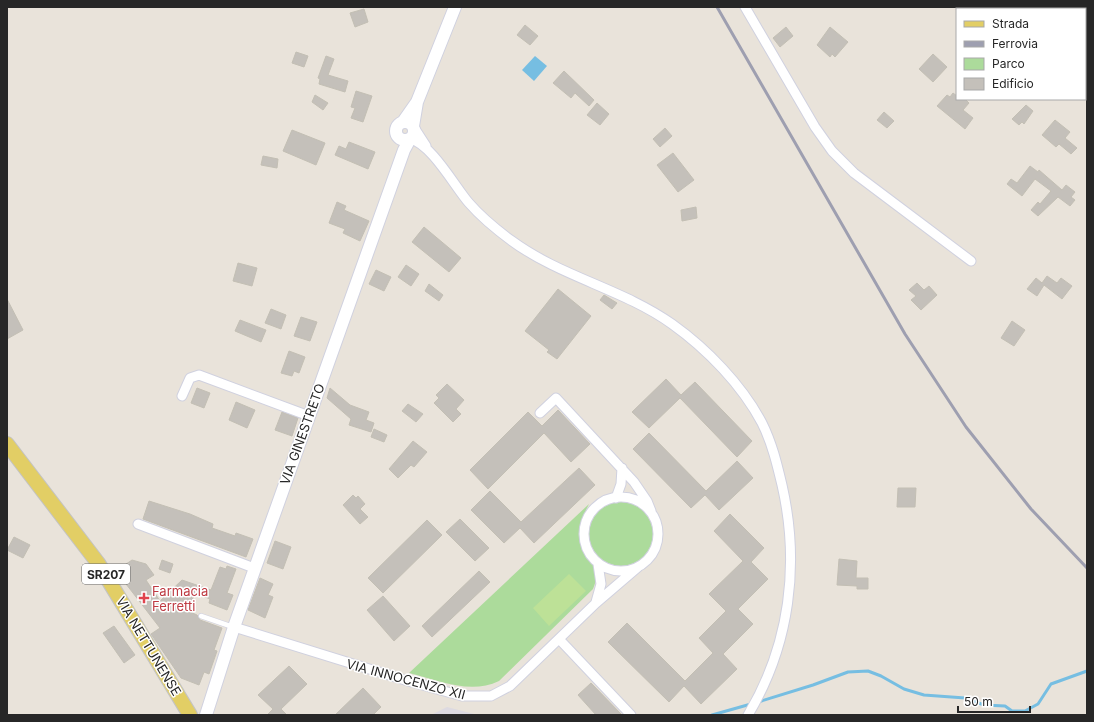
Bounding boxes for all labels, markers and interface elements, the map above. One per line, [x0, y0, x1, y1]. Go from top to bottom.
legend [956, 8, 1086, 100]
text: Strada [992, 16, 1029, 31]
text: Ferrovia [992, 36, 1038, 51]
text: Parco [992, 56, 1025, 71]
text: Edificio [992, 76, 1034, 91]
street label: VIA GINESTRETO [276, 381, 328, 487]
road number: SR207 [82, 564, 130, 584]
place label: Farmacia Ferretti [152, 583, 208, 614]
marker: Farmacia Ferretti [139, 593, 149, 603]
street label: VIA NETTUNENSE [113, 594, 185, 698]
street label: VIA INNOCENZO XII [345, 655, 467, 703]
scale bar [958, 688, 1030, 714]
text: 50 m [964, 694, 993, 709]

